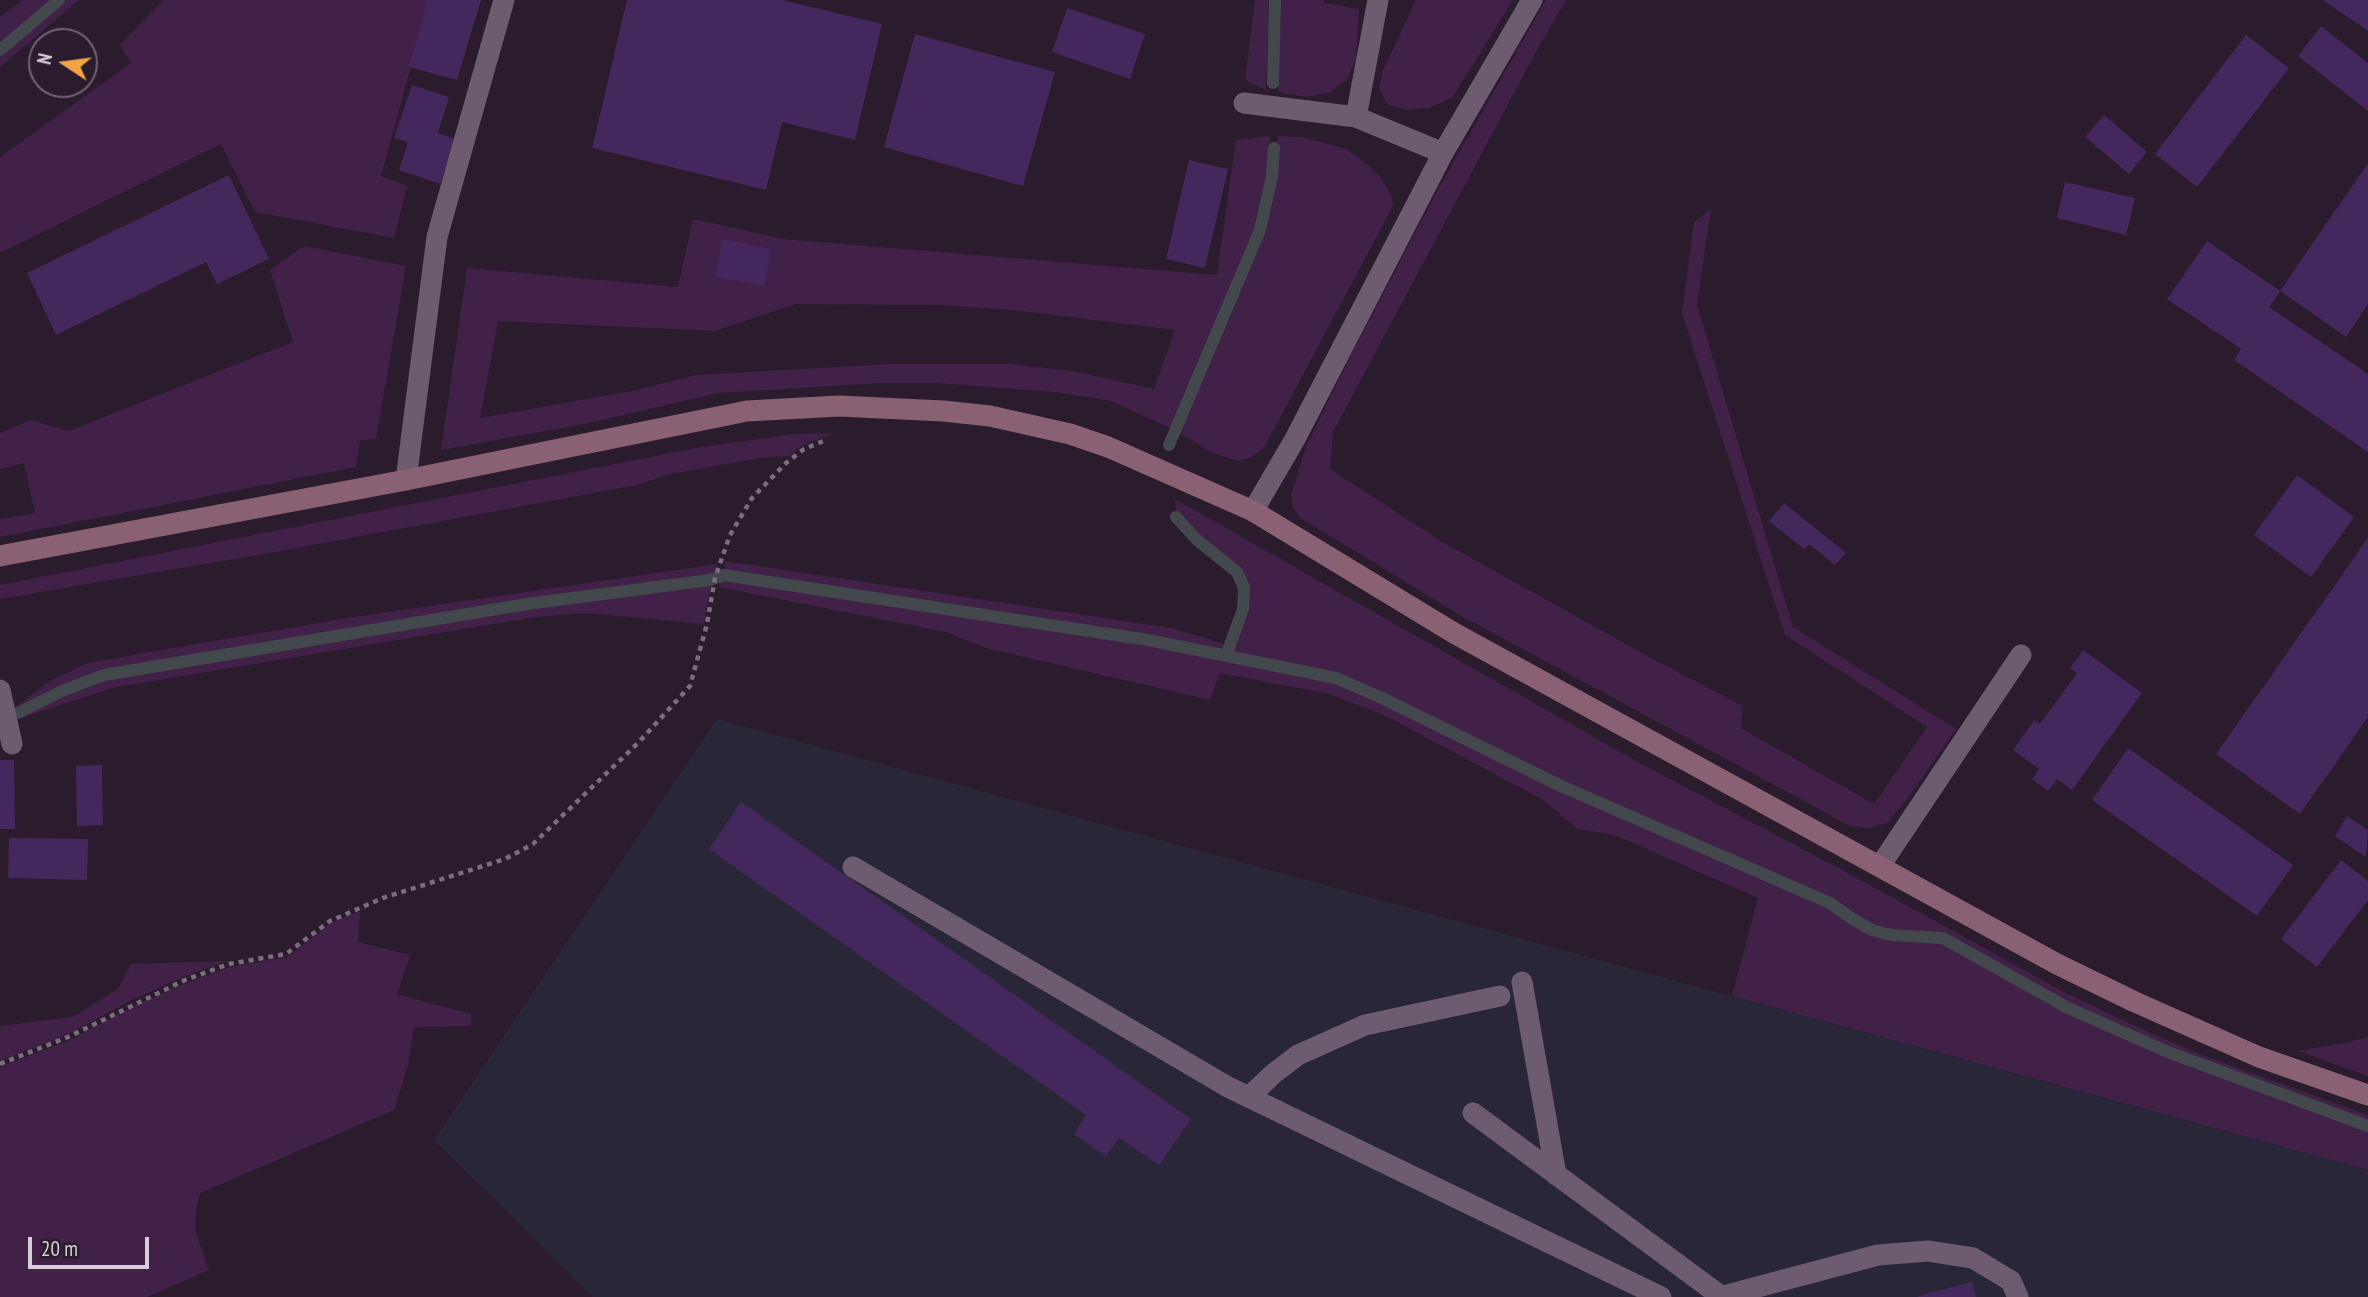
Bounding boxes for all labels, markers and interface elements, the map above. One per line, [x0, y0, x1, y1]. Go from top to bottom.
north arrow [28, 28, 98, 98]
text: N [32, 51, 57, 66]
scale bar [32, 1224, 152, 1268]
text: 20 m [41, 1235, 78, 1262]

